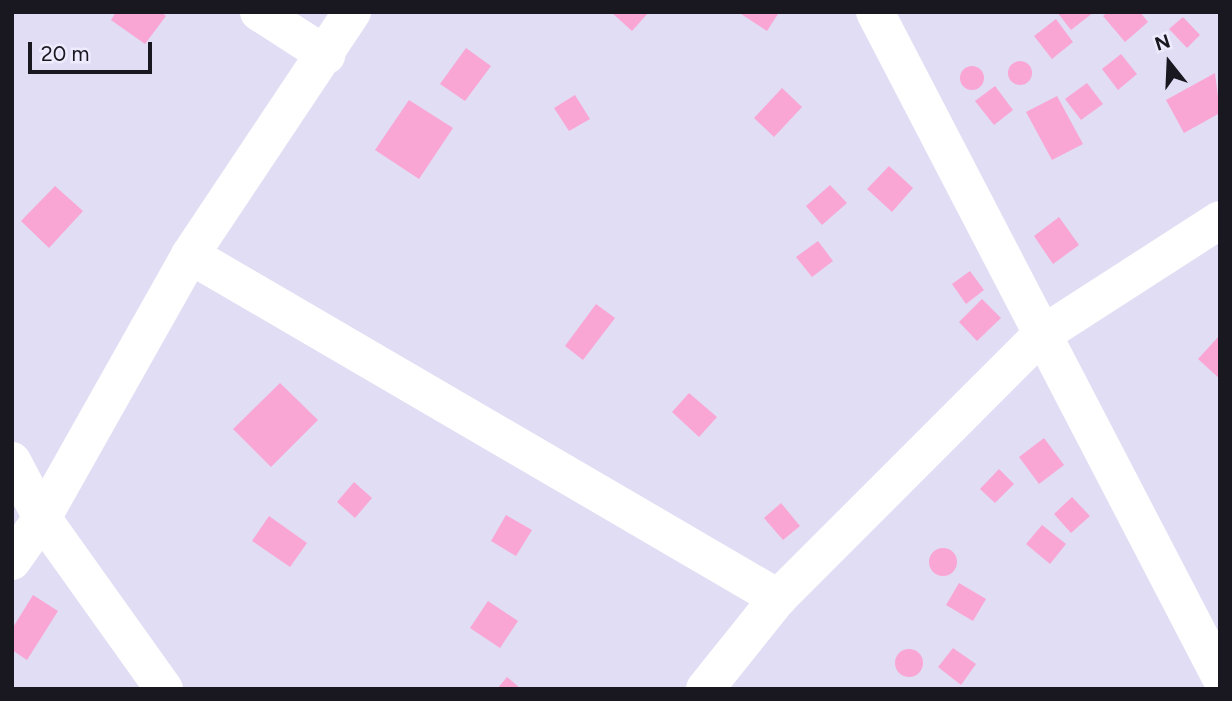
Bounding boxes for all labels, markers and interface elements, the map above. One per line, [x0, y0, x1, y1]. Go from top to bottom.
scale bar [32, 28, 156, 72]
north arrow [1134, 28, 1204, 98]
text: N [1152, 29, 1173, 56]
text: 20 m [41, 41, 89, 66]

